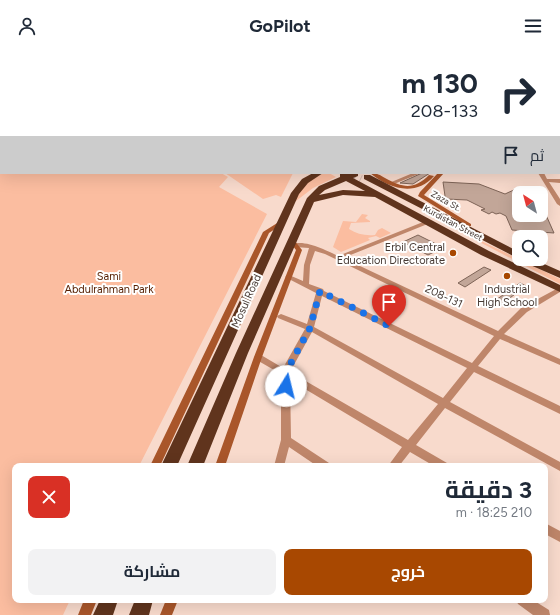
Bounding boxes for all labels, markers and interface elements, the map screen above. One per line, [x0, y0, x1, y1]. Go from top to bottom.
icon: person [16, 15, 38, 37]
text: GoPilot [249, 15, 311, 37]
icon: menu [522, 15, 544, 37]
text: 130 m [401, 66, 478, 100]
icon: right [492, 68, 544, 120]
text: 208-133 [411, 100, 478, 122]
icon: arrive [500, 144, 522, 166]
text: ثم [530, 147, 544, 165]
north arrow [512, 186, 548, 222]
map controls [512, 186, 548, 266]
street label: Zaza St. [429, 188, 463, 213]
street label: Kurdistan Street [422, 202, 485, 243]
button: search [512, 230, 548, 266]
place label: Erbil Central Education Directorate [337, 241, 445, 267]
marker: Erbil Central Education Directorate [448, 248, 458, 258]
park label: Sami Abdulrahman Park [64, 270, 154, 296]
marker: Industrial High School [502, 271, 512, 281]
street label: Mosul Road [229, 272, 264, 330]
street label: 208-131 [423, 282, 464, 311]
place label: Industrial High School [477, 283, 537, 309]
pin [372, 285, 406, 326]
icon: arrive [378, 291, 400, 313]
position arrow [265, 365, 307, 407]
text: 3 دقيقة [445, 475, 532, 504]
button: close [28, 476, 70, 518]
text: 210 m · 18:25 [456, 505, 532, 520]
button: مشاركة [28, 549, 276, 595]
button: خروج [284, 549, 532, 595]

